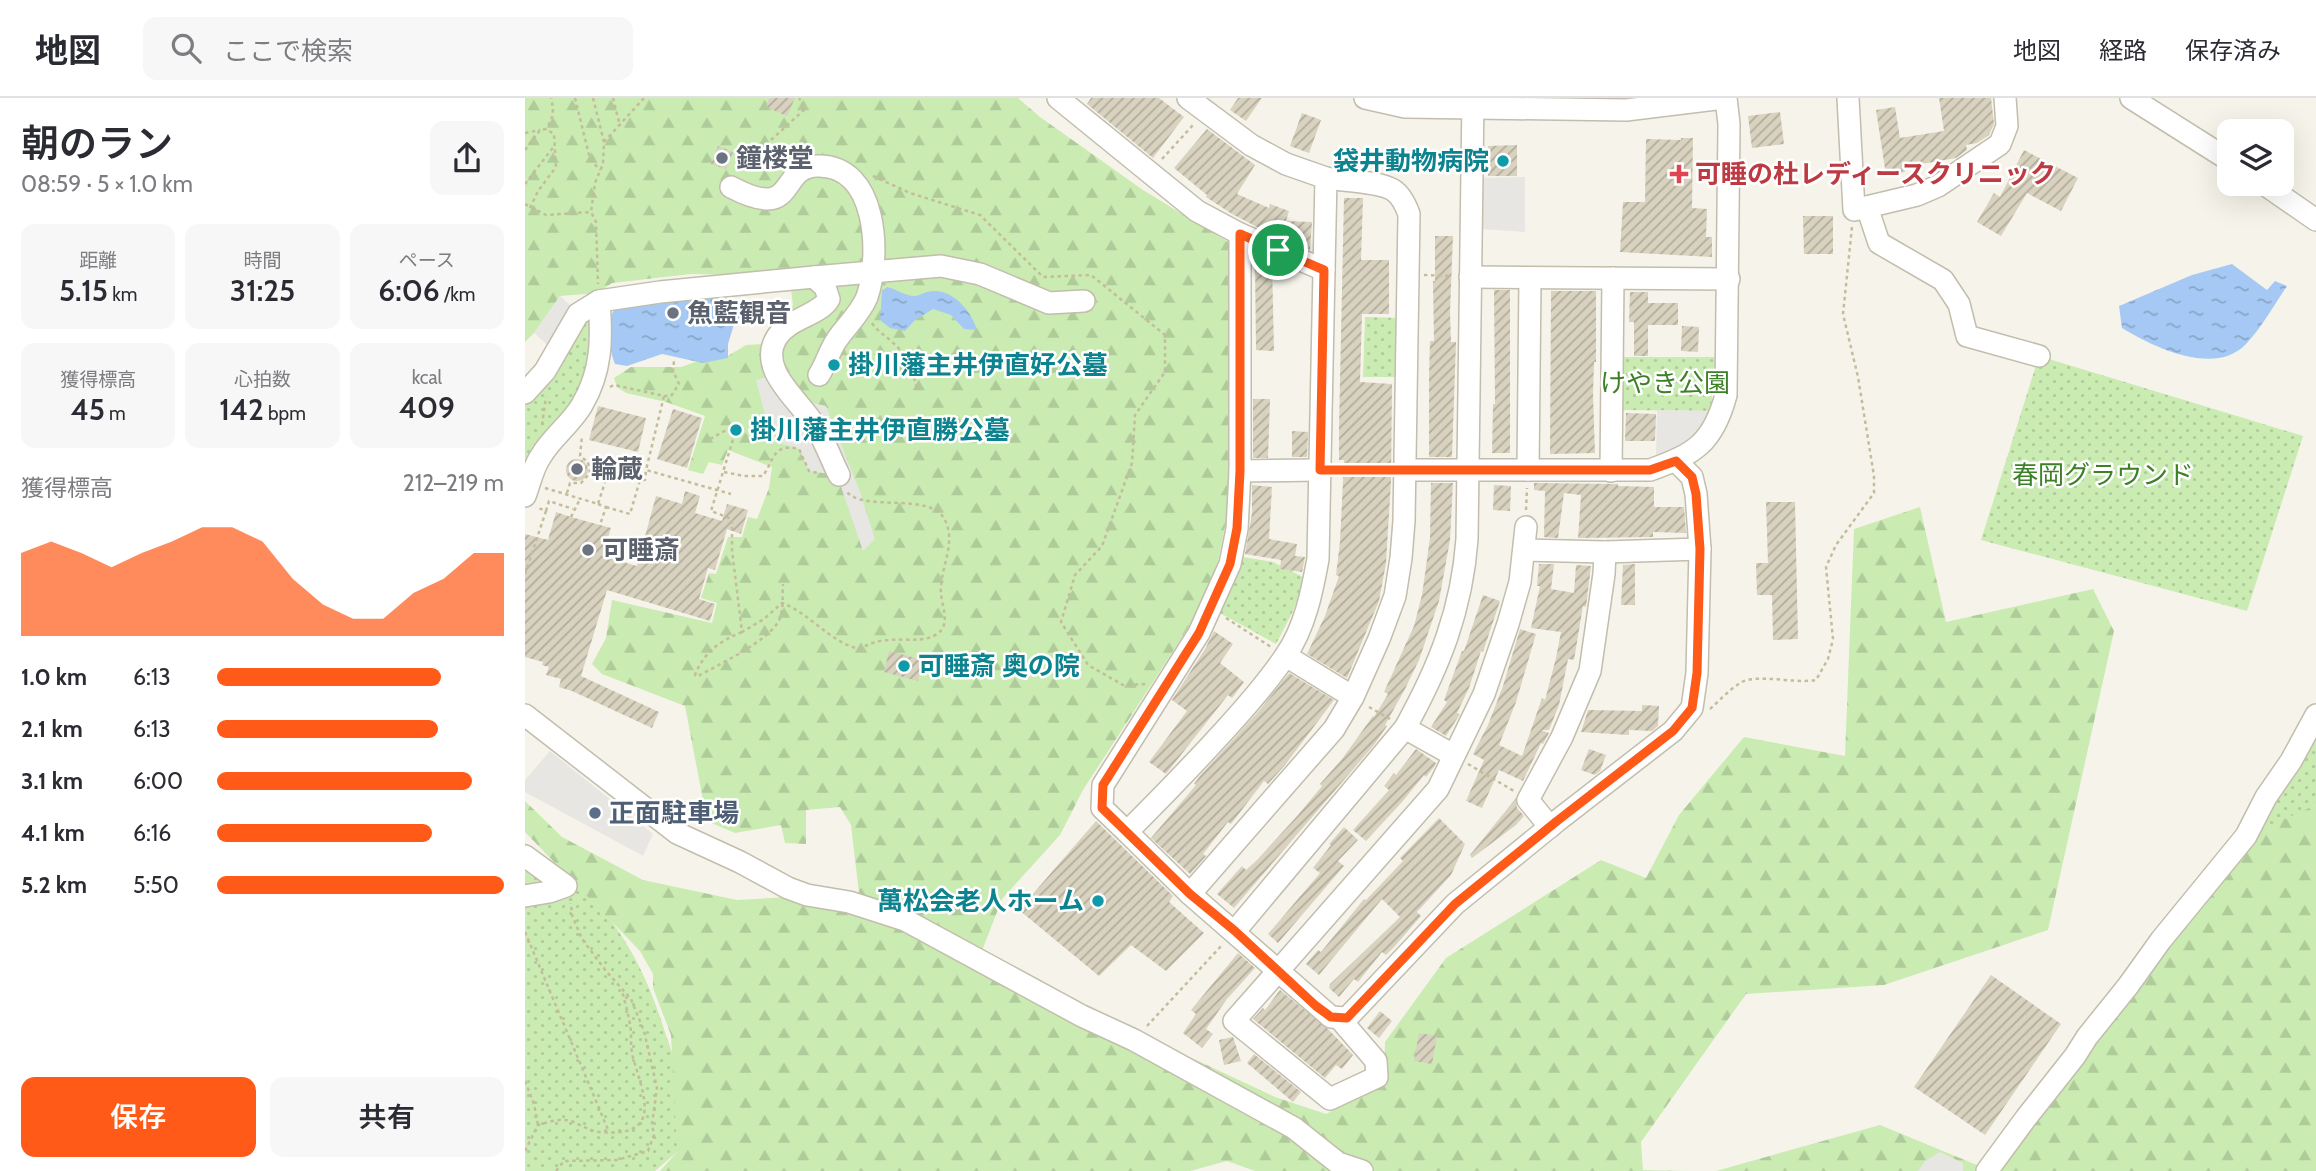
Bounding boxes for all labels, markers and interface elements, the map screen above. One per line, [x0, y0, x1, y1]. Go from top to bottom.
search box [143, 17, 633, 80]
icon: search [167, 29, 205, 67]
text: 地図 [35, 30, 101, 70]
text: ここで検索 [223, 35, 353, 67]
text: 地図 [2013, 36, 2061, 65]
text: 経路 [2099, 36, 2147, 65]
text: 保存済み [2185, 36, 2281, 65]
map controls [2217, 119, 2294, 196]
button: layers [2217, 119, 2294, 196]
text: 朝のラン [21, 120, 173, 167]
button: share [430, 121, 504, 195]
place label: 鐘楼堂 [736, 142, 814, 174]
place label: 袋井動物病院 [1333, 145, 1489, 177]
marker: 鐘楼堂 [714, 150, 730, 166]
marker: 袋井動物病院 [1495, 153, 1511, 169]
place label: 可睡の杜レディースクリニック [1695, 158, 2056, 190]
marker: 可睡の杜レディースクリニック [1669, 164, 1689, 184]
text: 08:59 · 5 × 1.0 km [21, 170, 193, 198]
pin [1248, 220, 1308, 280]
icon: arrive [1259, 231, 1297, 269]
text: 距離 [79, 249, 117, 272]
text: 時間 [243, 249, 282, 272]
text: ペース [399, 249, 455, 272]
text: 5.15 [59, 272, 108, 309]
text: 31:25 [230, 272, 295, 309]
text: 6:06 [378, 272, 440, 309]
text: km [108, 283, 137, 306]
text: /km [440, 283, 475, 306]
place label: 魚藍観音 [687, 297, 791, 329]
marker: 魚藍観音 [665, 305, 681, 321]
place label: 掛川藩主井伊直好公墓 [848, 349, 1108, 381]
marker: 掛川藩主井伊直好公墓 [826, 357, 842, 373]
text: kcal [412, 366, 442, 389]
park label: けやき公園 [1600, 367, 1730, 399]
text: 獲得標高 [60, 368, 136, 391]
text: 心拍数 [234, 368, 291, 391]
text: 409 [399, 389, 455, 426]
text: 45 [71, 391, 105, 428]
text: 142 [219, 391, 264, 428]
text: m [105, 402, 126, 425]
text: bpm [264, 402, 306, 425]
place label: 掛川藩主井伊直勝公墓 [750, 414, 1010, 446]
marker: 掛川藩主井伊直勝公墓 [728, 422, 744, 438]
place label: 輪蔵 [591, 453, 643, 485]
park label: 春岡グラウンド [2012, 459, 2194, 491]
marker: 輪蔵 [569, 461, 585, 477]
text: 212–219 m [403, 469, 504, 497]
text: 獲得標高 [21, 474, 113, 502]
place label: 可睡斎 [602, 534, 680, 566]
marker: 可睡斎 [580, 542, 596, 558]
place label: 可睡斎 奥の院 [918, 650, 1080, 682]
marker: 可睡斎 奥の院 [896, 658, 912, 674]
text: 1.0 km [21, 663, 87, 691]
text: 6:13 [133, 663, 171, 691]
text: 2.1 km [21, 715, 83, 743]
text: 6:13 [133, 715, 171, 743]
text: 3.1 km [21, 767, 83, 795]
text: 6:00 [133, 767, 183, 795]
place label: 正面駐車場 [609, 797, 739, 829]
marker: 正面駐車場 [587, 805, 603, 821]
text: 4.1 km [21, 819, 85, 847]
text: 6:16 [133, 819, 171, 847]
text: 5.2 km [21, 871, 87, 899]
text: 5:50 [133, 871, 179, 899]
place label: 萬松会老人ホーム [877, 885, 1084, 917]
marker: 萬松会老人ホーム [1090, 893, 1106, 909]
button: 保存 [21, 1077, 256, 1157]
button: 共有 [270, 1077, 504, 1157]

